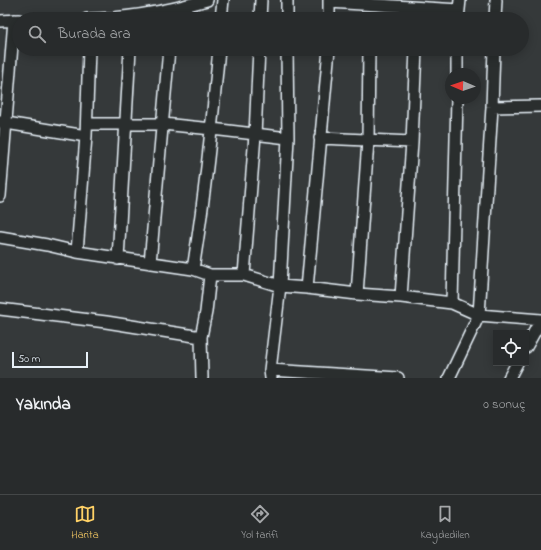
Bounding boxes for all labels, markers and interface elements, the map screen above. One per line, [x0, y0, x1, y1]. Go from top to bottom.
search box [12, 12, 529, 56]
icon: search [26, 23, 48, 45]
text: Burada ara [58, 23, 131, 45]
north arrow [445, 68, 481, 104]
map controls [493, 330, 529, 366]
button: locate [493, 330, 529, 366]
scale bar [12, 350, 88, 369]
text: 50 m [18, 351, 40, 367]
text: Yakında [16, 392, 71, 417]
text: 0 sonuç [483, 395, 525, 414]
tab: Harita [71, 503, 99, 543]
tab: Yol tarifi [241, 503, 278, 543]
tab: Kaydedilen [421, 503, 470, 543]

